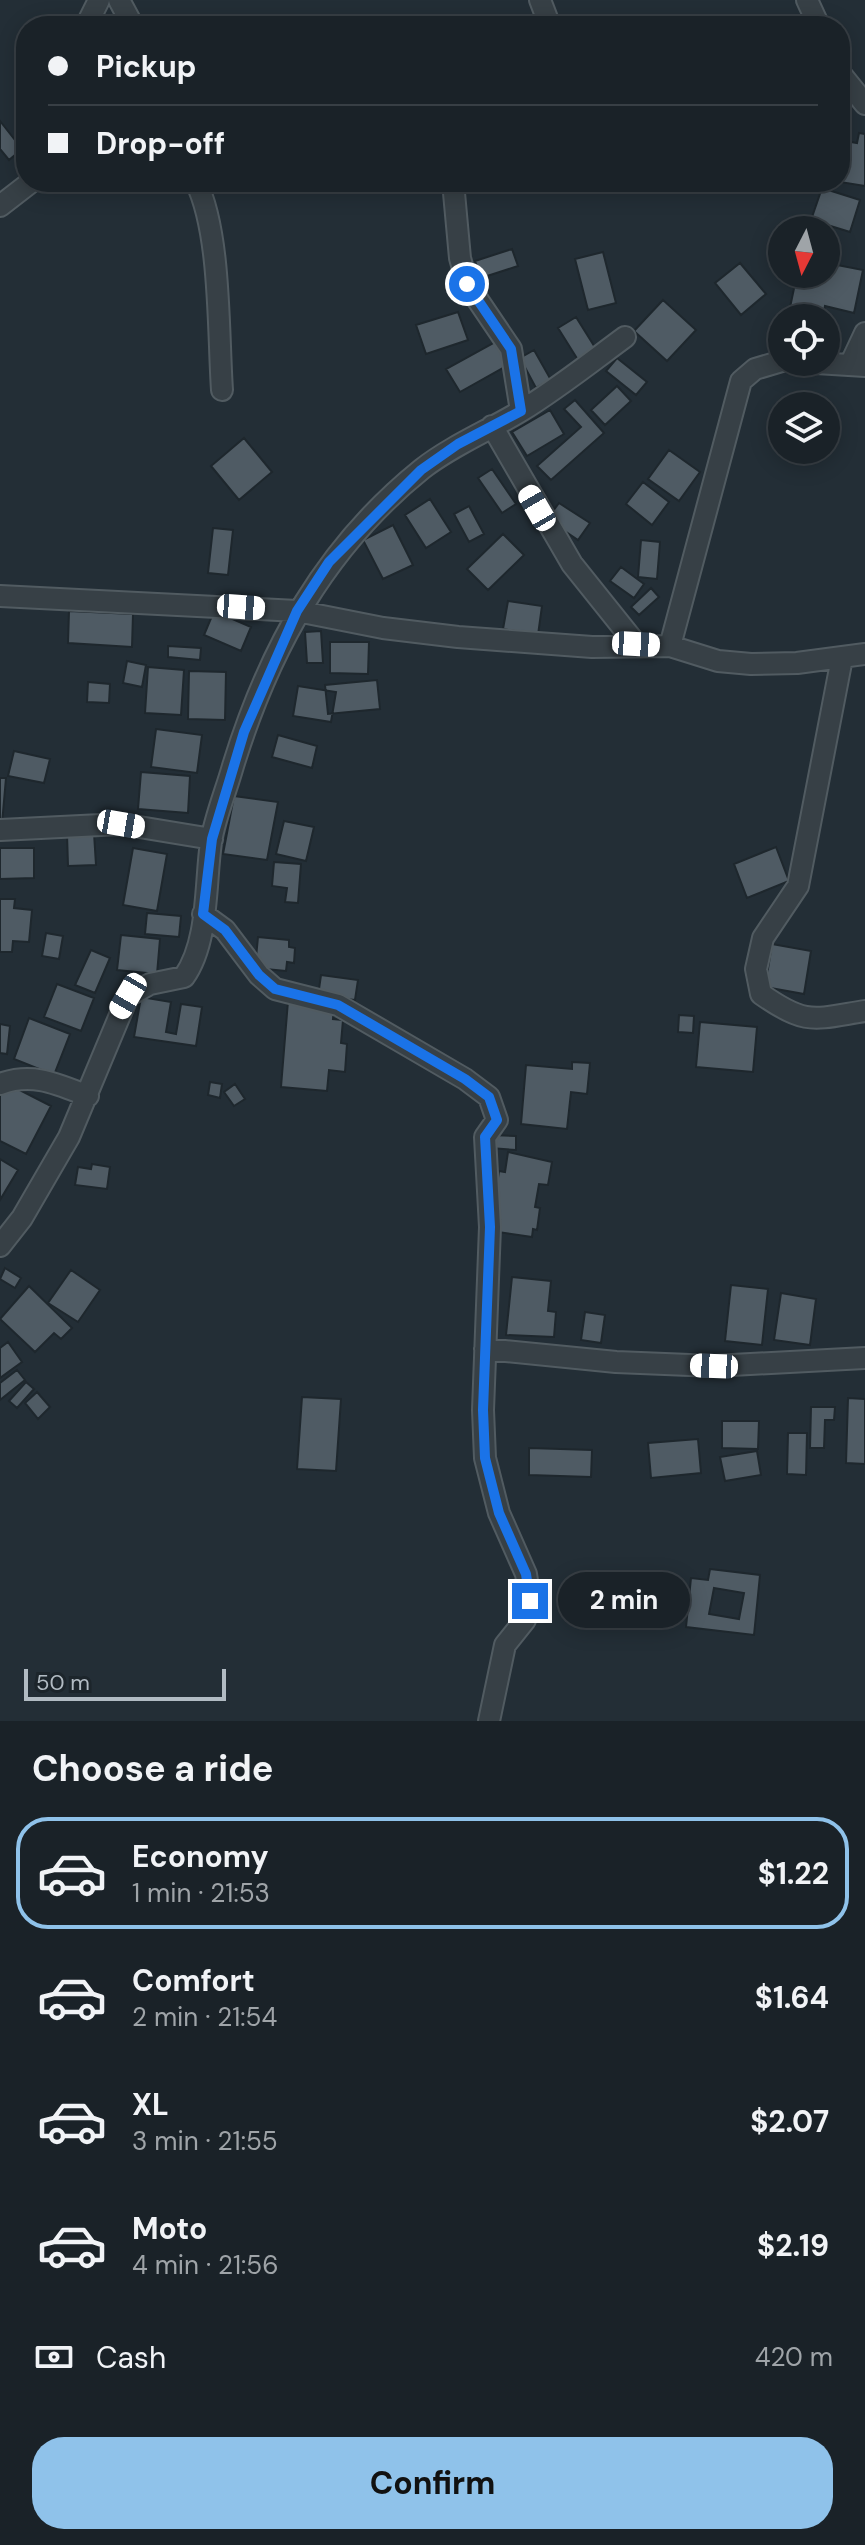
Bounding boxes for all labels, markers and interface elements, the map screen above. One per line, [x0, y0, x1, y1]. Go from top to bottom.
text: Pickup [96, 47, 196, 86]
text: Drop-off [96, 124, 225, 163]
north arrow [768, 216, 840, 288]
map controls [768, 216, 840, 464]
route start [449, 266, 485, 302]
button: locate [768, 304, 840, 376]
button: layers [768, 392, 840, 464]
car [515, 481, 559, 535]
car [216, 593, 266, 621]
car [611, 631, 661, 657]
car [95, 808, 147, 840]
car [106, 969, 150, 1023]
car [690, 1353, 738, 1379]
callout: 2 min [558, 1573, 690, 1629]
route end [512, 1583, 548, 1619]
text: 2 min [590, 1583, 658, 1617]
scale bar [24, 1665, 226, 1701]
text: 50 m [36, 1668, 90, 1697]
text: Choose a ride [32, 1745, 273, 1792]
icon: car [36, 1837, 108, 1909]
text: Economy [132, 1837, 269, 1876]
text: $1.22 [758, 1854, 829, 1893]
text: 1 min · 21:53 [132, 1876, 270, 1910]
icon: car [36, 1961, 108, 2033]
text: Comfort [132, 1961, 255, 2000]
text: $1.64 [755, 1978, 829, 2017]
text: 2 min · 21:54 [132, 2000, 277, 2034]
icon: car [36, 2085, 108, 2157]
text: XL [132, 2085, 169, 2124]
text: $2.07 [750, 2102, 829, 2141]
text: 3 min · 21:55 [132, 2124, 278, 2158]
icon: car [36, 2209, 108, 2281]
text: Moto [132, 2209, 207, 2248]
text: $2.19 [757, 2226, 829, 2265]
text: 4 min · 21:56 [132, 2248, 279, 2282]
icon: cash [32, 2335, 76, 2379]
text: Cash [96, 2338, 166, 2377]
text: 420 m [755, 2340, 833, 2374]
button: Confirm [32, 2437, 833, 2529]

